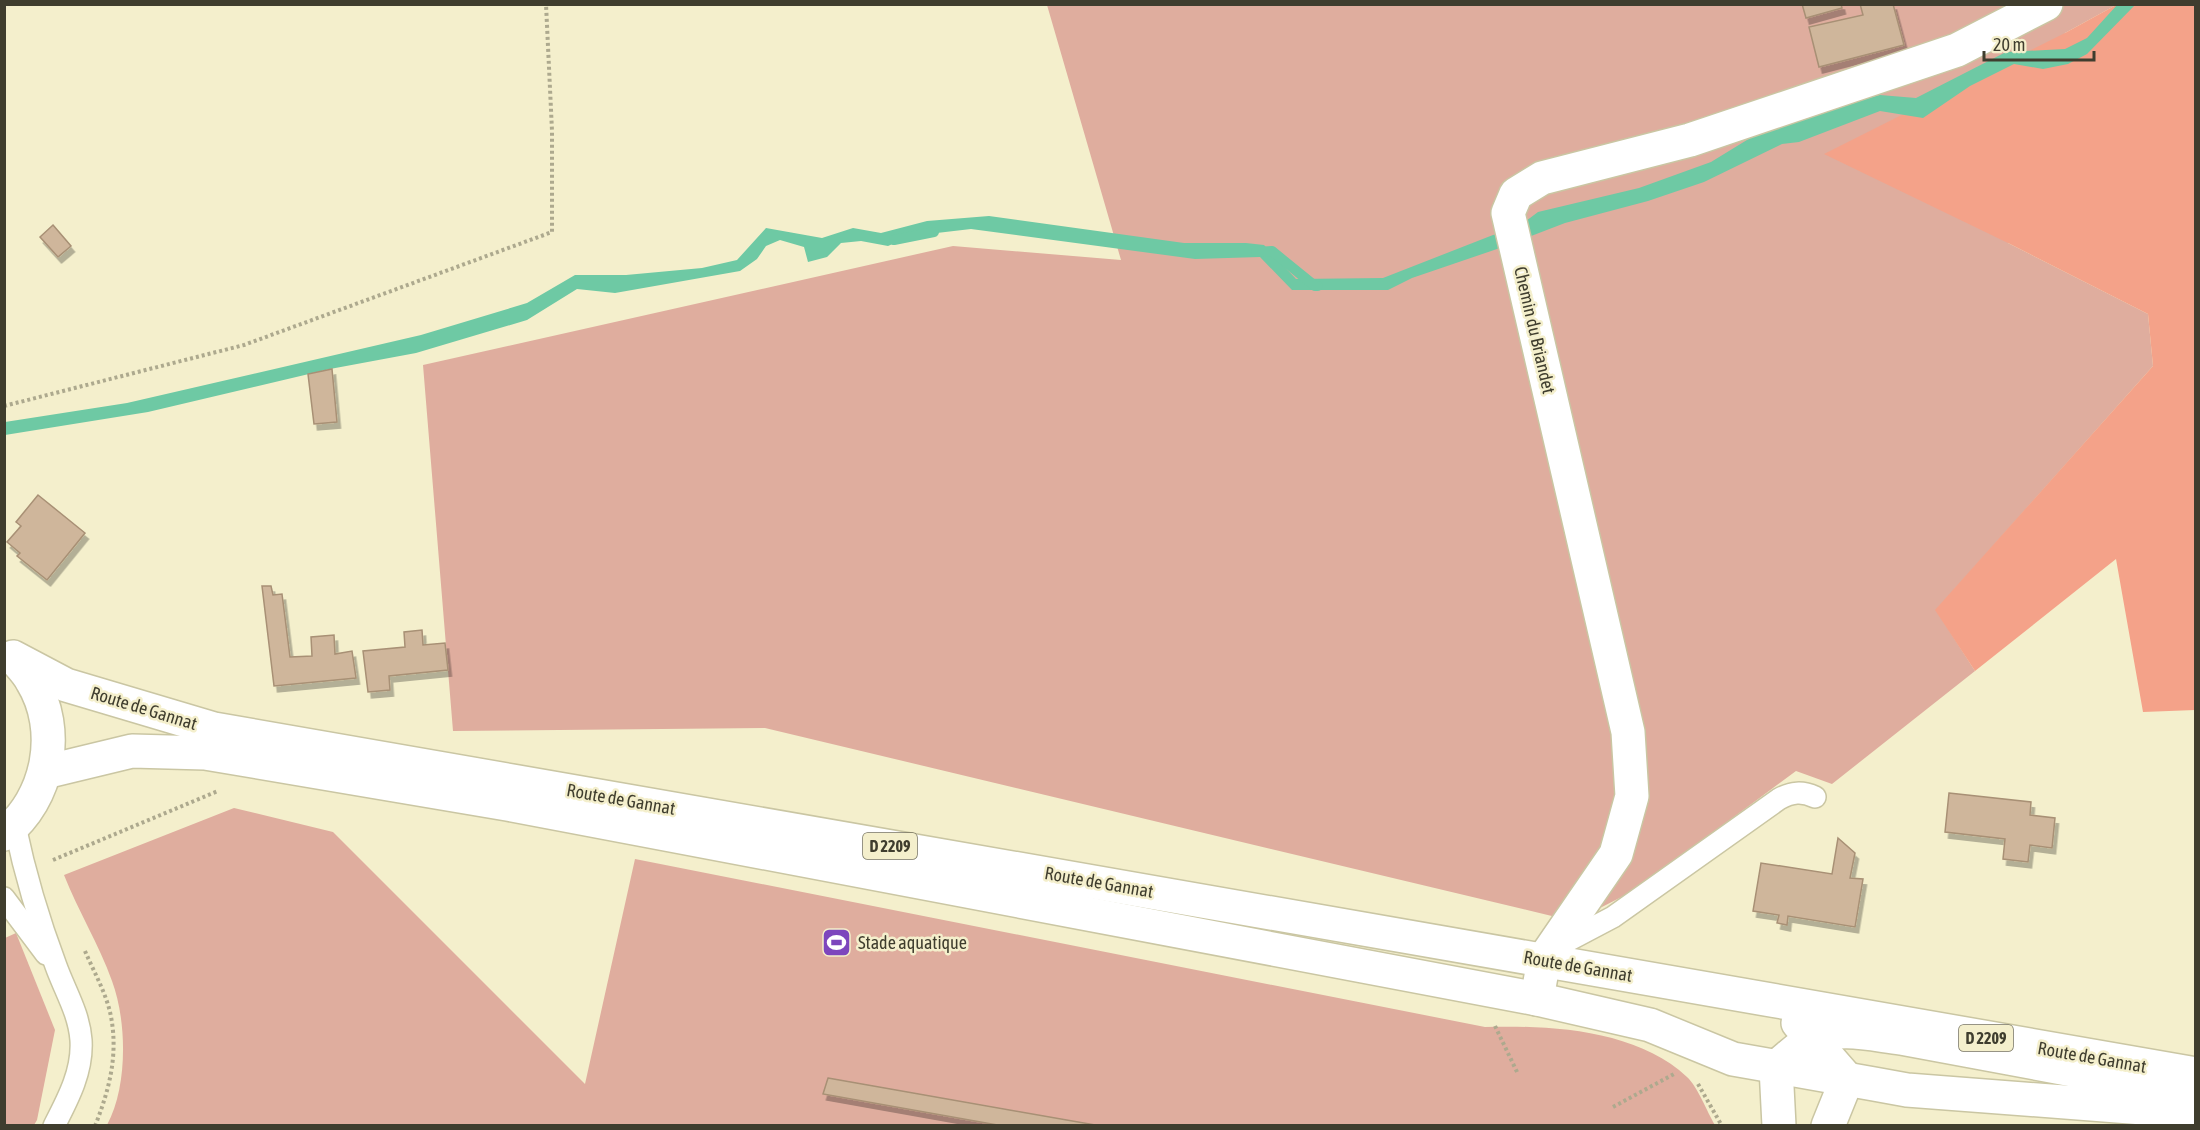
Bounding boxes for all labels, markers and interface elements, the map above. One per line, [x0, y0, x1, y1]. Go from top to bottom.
scale bar [1984, 24, 2094, 62]
text: 20 m [1993, 34, 2025, 55]
street label: Chemin du Briandet [1510, 264, 1560, 396]
street label: Route de Gannat [88, 682, 200, 734]
street label: Route de Gannat [565, 779, 677, 819]
road number: D 2209 [863, 833, 917, 859]
street label: Route de Gannat [1043, 862, 1155, 902]
sports icon: Stade aquatique [821, 926, 853, 958]
place label: Stade aquatique [858, 932, 967, 953]
street label: Route de Gannat [1522, 946, 1634, 986]
road number: D 2209 [1959, 1025, 2013, 1051]
street label: Route de Gannat [2036, 1037, 2148, 1077]

